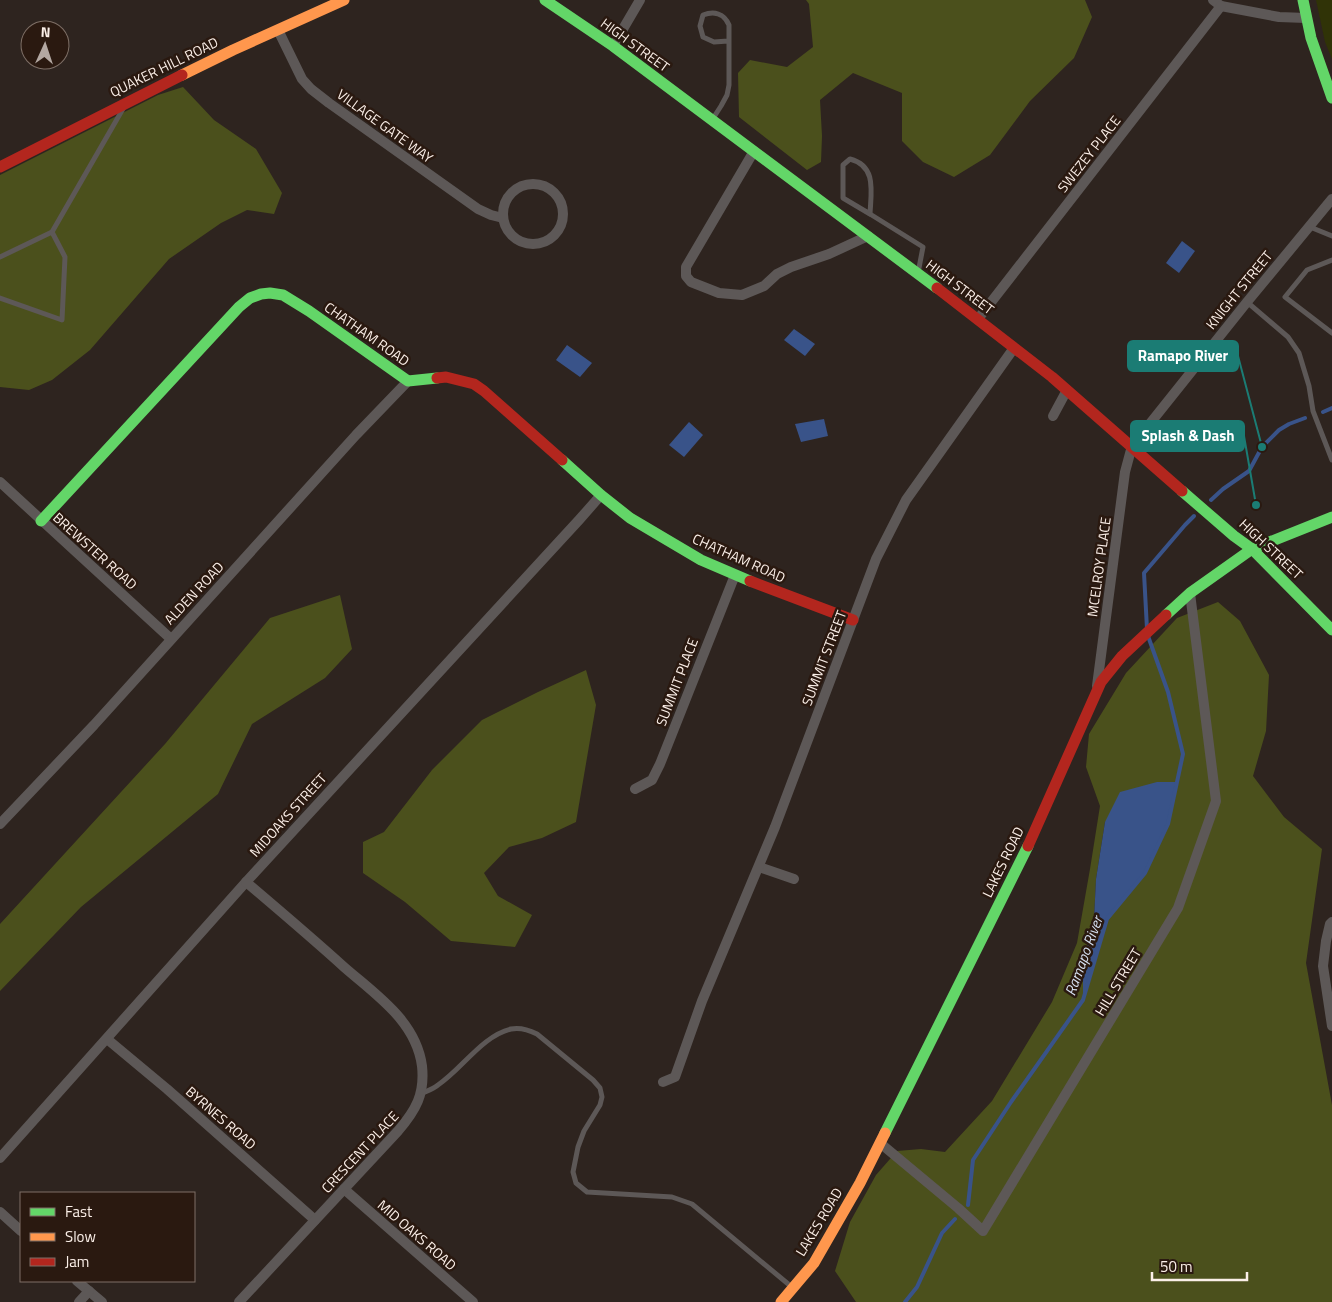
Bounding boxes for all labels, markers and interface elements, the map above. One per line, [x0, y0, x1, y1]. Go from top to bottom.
street label: HIGH STREET [597, 12, 675, 77]
north arrow [20, 20, 70, 70]
text: N [40, 21, 51, 42]
street label: QUAKER HILL ROAD [106, 31, 222, 102]
street label: VILLAGE GATE WAY [333, 83, 438, 168]
street label: SWEZEY PLACE [1052, 111, 1125, 196]
street label: KNIGHT STREET [1200, 245, 1277, 334]
street label: HIGH STREET [922, 254, 999, 320]
street label: CHATHAM ROAD [320, 296, 414, 371]
callout: Ramapo River [1128, 341, 1238, 371]
text: Ramapo River [1138, 344, 1229, 367]
callout: Splash & Dash [1131, 421, 1244, 451]
text: Splash & Dash [1141, 424, 1235, 447]
street label: BREWSTER ROAD [49, 507, 142, 594]
street label: HIGH STREET [1235, 514, 1308, 584]
street label: MCELROY PLACE [1081, 515, 1116, 618]
street label: CHATHAM ROAD [689, 528, 789, 587]
street label: ALDEN ROAD [159, 556, 228, 629]
street label: SUMMIT STREET [796, 607, 852, 708]
street label: SUMMIT PLACE [650, 635, 703, 729]
street label: MIDOAKS STREET [244, 768, 332, 861]
street label: LAKES ROAD [976, 823, 1029, 901]
water label: Ramapo River [1059, 911, 1109, 999]
street label: HILL STREET [1089, 943, 1146, 1020]
street label: BYRNES ROAD [181, 1081, 261, 1154]
street label: CRESCENT PLACE [316, 1106, 403, 1197]
street label: LAKES ROAD [790, 1184, 847, 1260]
legend [20, 1192, 195, 1282]
street label: MID OAKS ROAD [373, 1194, 461, 1275]
text: Fast [65, 1200, 93, 1223]
text: Slow [65, 1225, 96, 1248]
text: Jam [65, 1250, 89, 1273]
scale bar [1152, 1250, 1247, 1282]
text: 50 m [1160, 1255, 1193, 1278]

